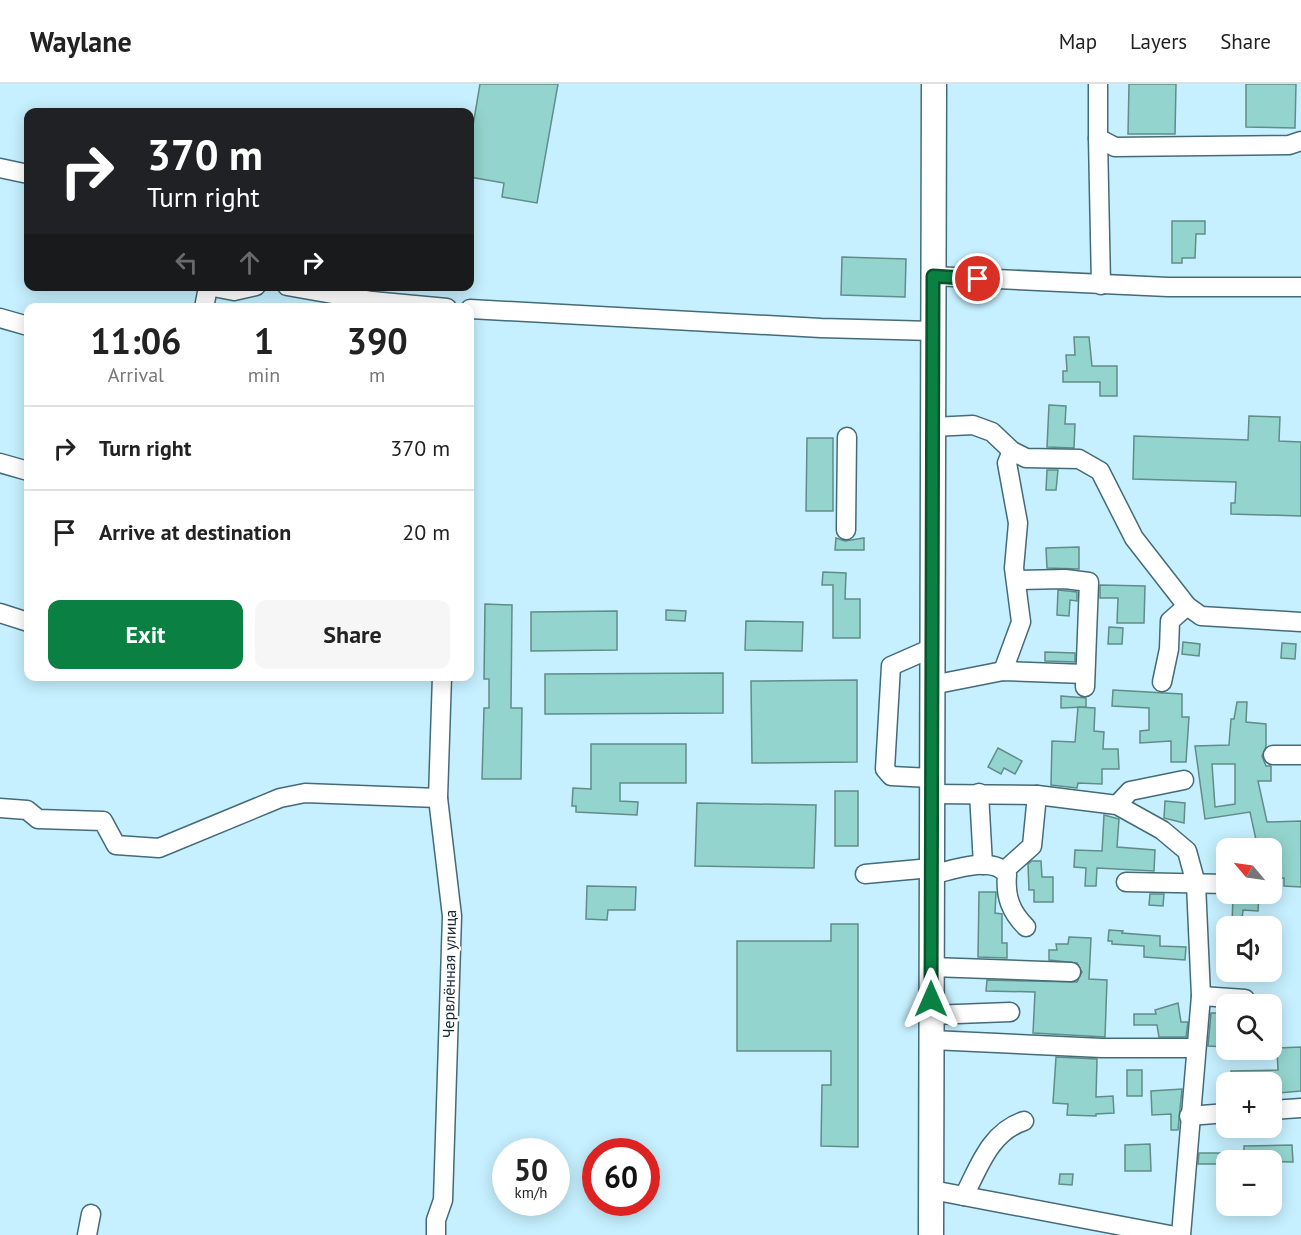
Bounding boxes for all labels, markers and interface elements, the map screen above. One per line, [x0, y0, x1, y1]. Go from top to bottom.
text: Waylane [30, 23, 132, 60]
text: Map [1059, 28, 1097, 55]
text: Layers [1130, 28, 1187, 55]
text: Share [1220, 28, 1271, 55]
text: 370 m [147, 127, 263, 182]
icon: right [48, 132, 126, 210]
text: Turn right [147, 180, 260, 214]
icon: left [170, 246, 203, 279]
icon: ahead [233, 246, 266, 279]
icon: right [296, 246, 329, 279]
pin [952, 253, 1003, 304]
icon: arrive [961, 262, 994, 295]
text: 11:06 [90, 317, 182, 364]
text: 1 [254, 317, 274, 364]
text: 390 [347, 317, 408, 364]
text: Arrival [108, 362, 164, 388]
text: min [248, 362, 280, 388]
text: m [369, 362, 385, 388]
icon: right [48, 432, 81, 465]
text: Turn right [99, 434, 191, 462]
text: 370 m [390, 434, 450, 462]
icon: arrive [48, 516, 81, 549]
text: Arrive at destination [99, 518, 291, 546]
text: 20 m [402, 518, 450, 546]
button: Exit [48, 600, 243, 669]
button: Share [255, 600, 450, 669]
north arrow [1216, 838, 1282, 904]
map controls [1216, 838, 1282, 1216]
street label: Червлённая улица [438, 910, 460, 1038]
button: sound [1216, 916, 1282, 982]
position arrow [899, 967, 963, 1031]
button: search [1216, 994, 1282, 1060]
button: + [1216, 1072, 1282, 1138]
speed limit sign: 60 [582, 1138, 660, 1216]
text: 50 [514, 1150, 548, 1189]
button: − [1216, 1150, 1282, 1216]
text: km/h [515, 1183, 547, 1202]

